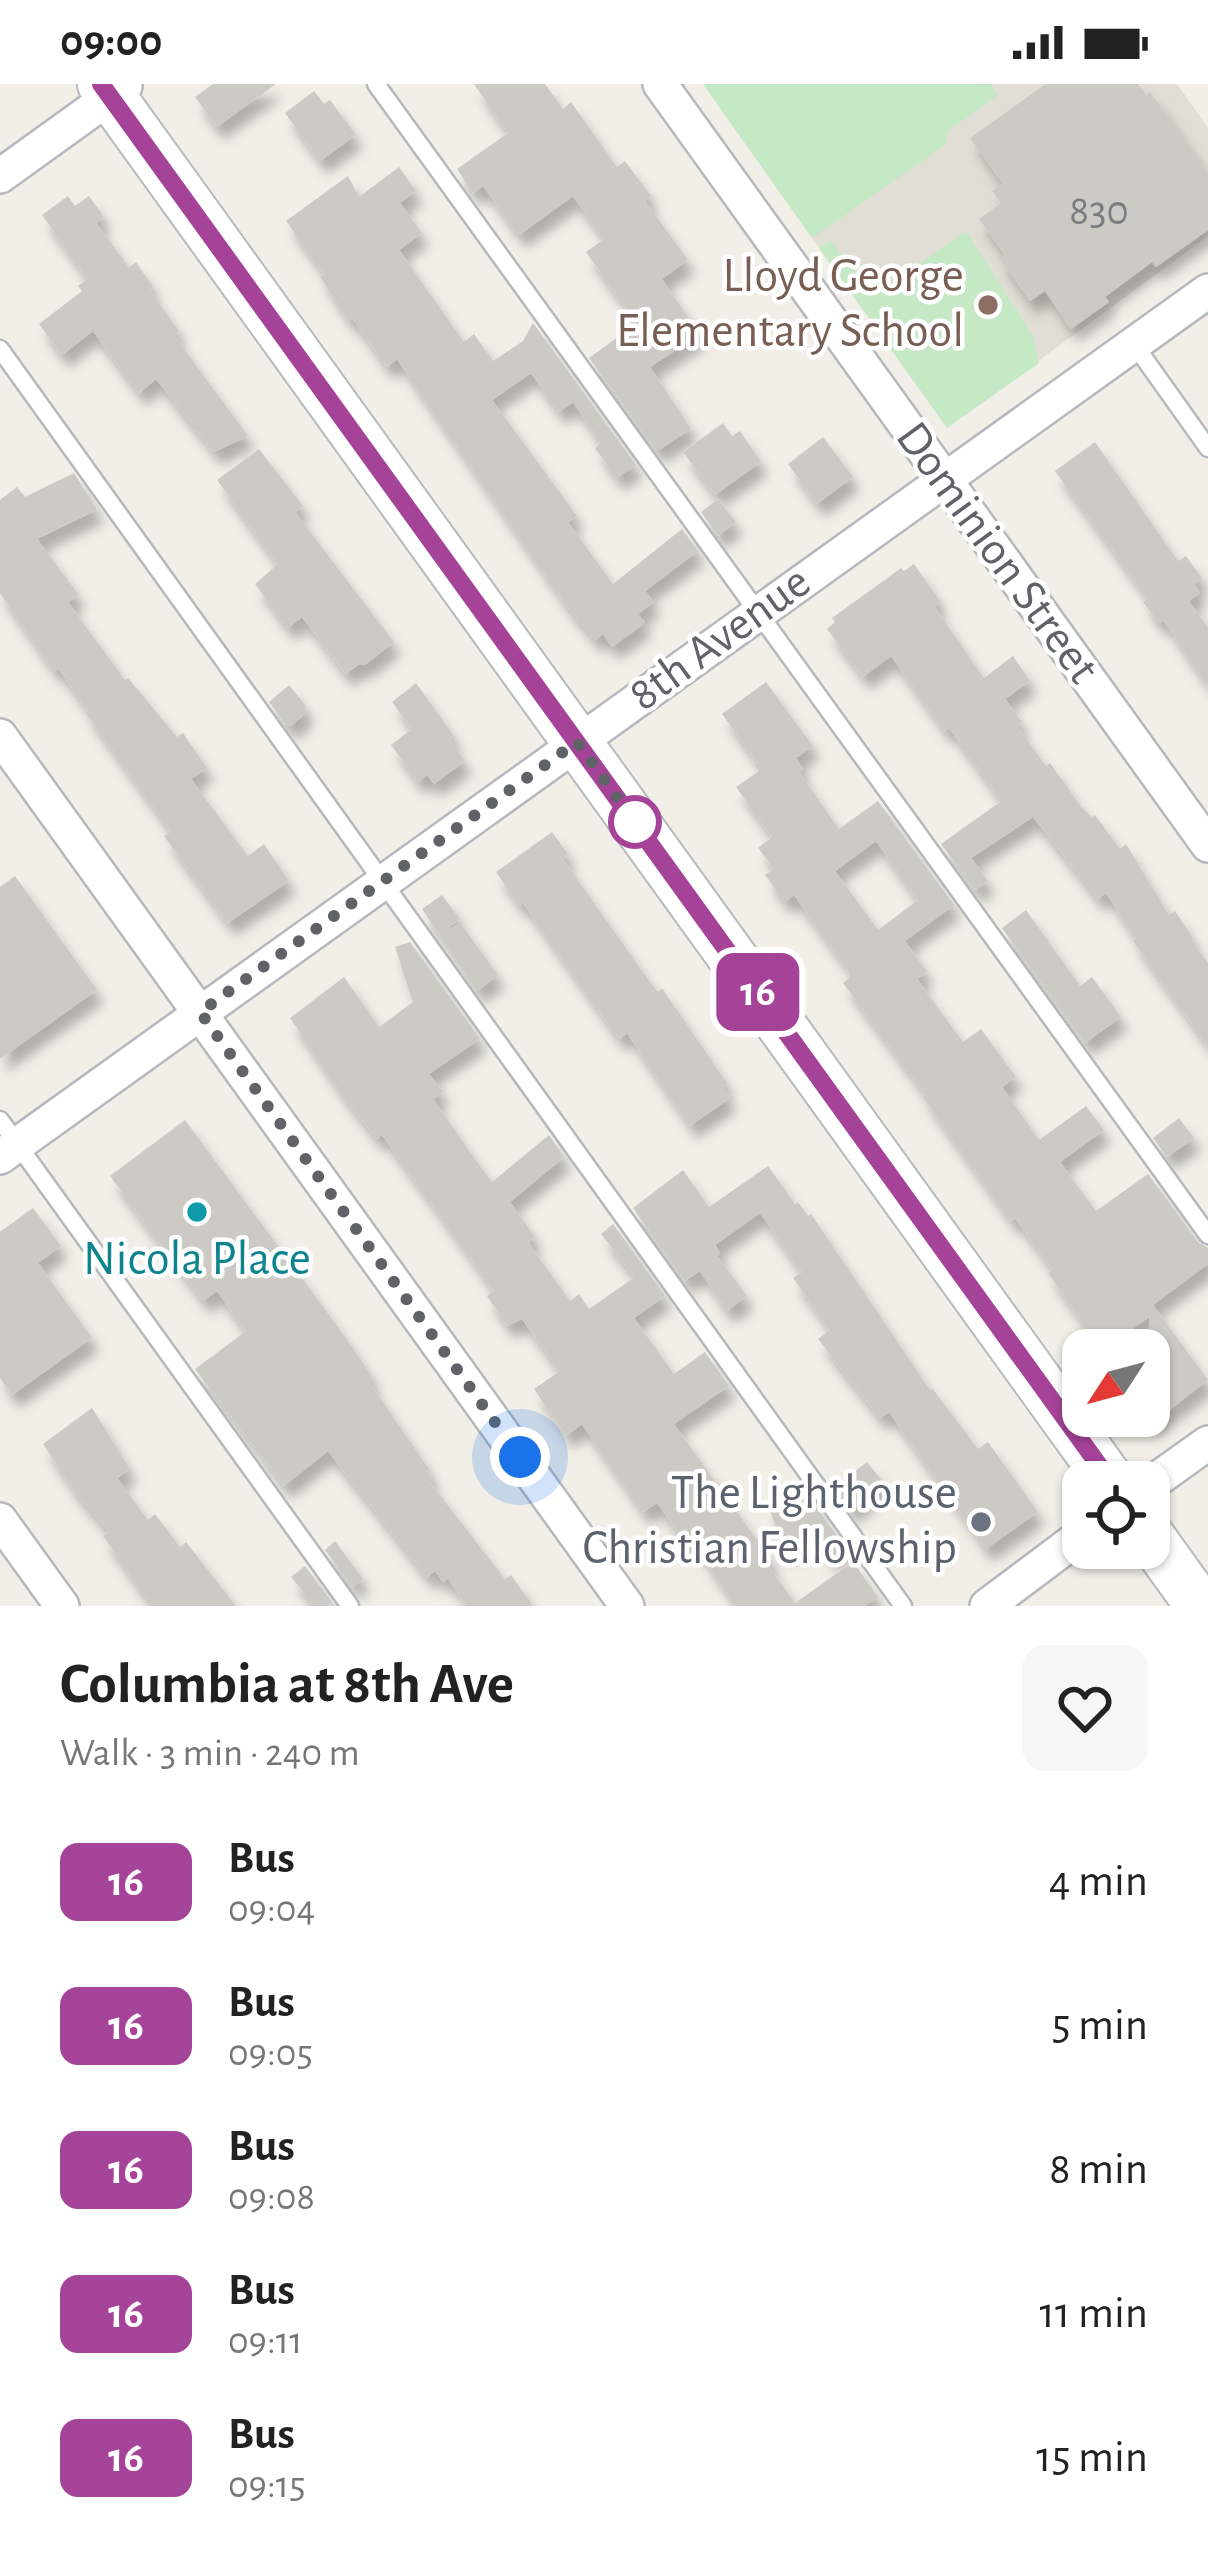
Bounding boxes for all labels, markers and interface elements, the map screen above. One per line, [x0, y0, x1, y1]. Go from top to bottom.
text: 09:00 [60, 19, 162, 64]
house number: 830 [1069, 190, 1129, 232]
place label: Lloyd George Elementary School [616, 253, 964, 356]
marker: Lloyd George Elementary School [975, 292, 1001, 318]
street label: Dominion Street [887, 414, 1107, 692]
street label: 8th Avenue [621, 558, 819, 720]
unlabelled marker [610, 797, 660, 847]
line badge: 16 [704, 953, 812, 1031]
text: 16 [740, 971, 776, 1013]
marker: Nicola Place [184, 1199, 210, 1225]
place label: Nicola Place [83, 1236, 311, 1284]
north arrow [1062, 1329, 1170, 1437]
map controls [1062, 1329, 1170, 1569]
your location [490, 1427, 550, 1487]
button: locate [1062, 1461, 1170, 1569]
place label: The Lighthouse Christian Fellowship [582, 1470, 957, 1573]
marker: The Lighthouse Christian Fellowship [968, 1509, 994, 1535]
button: heart [1022, 1645, 1148, 1771]
text: Columbia at 8th Ave [60, 1656, 514, 1713]
text: Walk · 3 min · 240 m [60, 1734, 360, 1773]
text: Bus [228, 1836, 295, 1881]
text: 4 min [1049, 1859, 1148, 1904]
text: 16 [108, 1861, 144, 1903]
text: 09:04 [228, 1890, 315, 1929]
text: Bus [228, 1980, 295, 2025]
text: 5 min [1052, 2003, 1148, 2048]
text: 16 [108, 2005, 144, 2047]
text: 09:05 [228, 2034, 313, 2073]
text: Bus [228, 2124, 295, 2169]
text: 8 min [1049, 2147, 1148, 2192]
text: 16 [108, 2149, 144, 2191]
text: 09:08 [228, 2178, 315, 2217]
text: Bus [228, 2268, 295, 2313]
text: 11 min [1040, 2291, 1148, 2336]
text: 16 [108, 2293, 144, 2335]
text: 09:11 [228, 2322, 303, 2361]
text: Bus [228, 2412, 295, 2457]
text: 15 min [1036, 2435, 1148, 2480]
text: 16 [108, 2437, 144, 2479]
text: 09:15 [228, 2466, 306, 2505]

